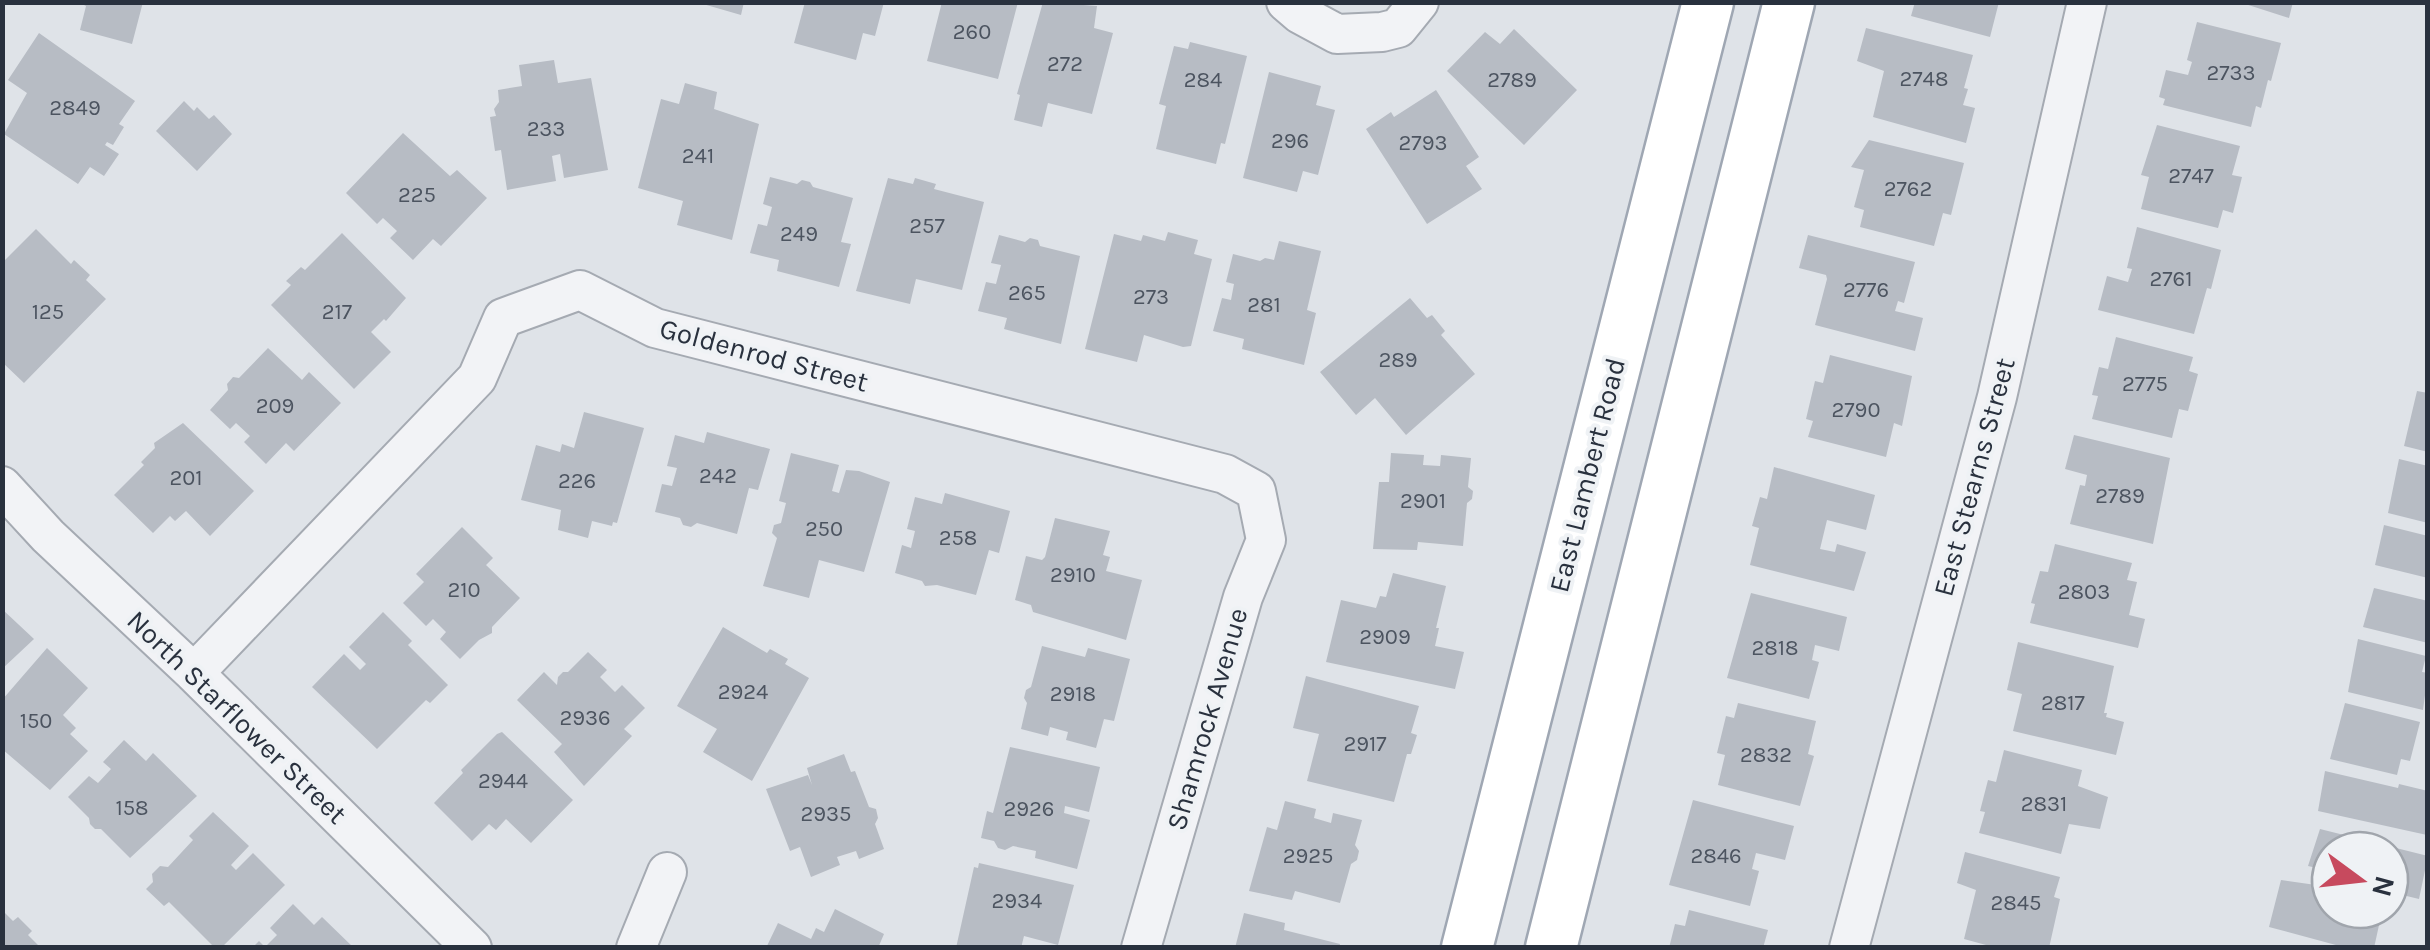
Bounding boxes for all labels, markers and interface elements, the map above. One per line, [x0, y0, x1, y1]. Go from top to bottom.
house number: 260 [953, 19, 991, 45]
house number: 272 [1047, 51, 1083, 77]
house number: 2733 [2206, 60, 2256, 86]
house number: 2748 [1900, 66, 1948, 92]
house number: 284 [1184, 67, 1222, 93]
house number: 2789 [1487, 67, 1537, 93]
house number: 2849 [49, 95, 101, 121]
house number: 233 [527, 116, 565, 142]
house number: 296 [1271, 128, 1309, 154]
house number: 2793 [1399, 130, 1447, 156]
house number: 241 [682, 143, 714, 169]
house number: 2747 [2168, 163, 2214, 189]
house number: 2762 [1884, 176, 1932, 202]
house number: 225 [398, 182, 436, 208]
house number: 257 [909, 213, 945, 239]
house number: 249 [780, 221, 818, 247]
house number: 2761 [2150, 266, 2192, 292]
house number: 2776 [1843, 277, 1889, 303]
house number: 265 [1008, 280, 1046, 306]
house number: 273 [1133, 284, 1169, 310]
house number: 281 [1247, 292, 1281, 318]
house number: 125 [32, 299, 64, 325]
house number: 217 [322, 299, 352, 325]
street label: Goldenrod Street [656, 311, 872, 399]
house number: 289 [1378, 347, 1418, 373]
street label: East Lambert Road [1542, 354, 1632, 596]
street label: East Stearns Street [1926, 354, 2022, 600]
house number: 2775 [2122, 371, 2168, 397]
house number: 209 [256, 393, 294, 419]
house number: 2790 [1832, 397, 1880, 423]
house number: 242 [699, 463, 737, 489]
house number: 201 [169, 465, 203, 491]
house number: 226 [558, 468, 596, 494]
house number: 2789 [2095, 483, 2145, 509]
house number: 2901 [1400, 488, 1446, 514]
house number: 250 [805, 516, 843, 542]
house number: 258 [939, 525, 977, 551]
house number: 2910 [1050, 562, 1096, 588]
house number: 210 [447, 577, 481, 603]
house number: 2803 [2058, 579, 2110, 605]
street label: North Starflower Street [120, 603, 354, 831]
street label: Shamrock Avenue [1159, 604, 1255, 834]
house number: 2909 [1359, 624, 1411, 650]
house number: 2818 [1751, 635, 1799, 661]
house number: 2924 [718, 679, 768, 705]
house number: 2918 [1050, 681, 1096, 707]
house number: 2817 [2041, 690, 2085, 716]
house number: 2936 [559, 705, 611, 731]
house number: 150 [20, 708, 52, 734]
house number: 2917 [1343, 731, 1387, 757]
house number: 2832 [1740, 742, 1792, 768]
house number: 2944 [478, 768, 528, 794]
house number: 2831 [2021, 791, 2067, 817]
house number: 158 [115, 795, 149, 821]
house number: 2926 [1004, 796, 1054, 822]
house number: 2935 [801, 801, 851, 827]
north arrow [2310, 830, 2410, 930]
house number: 2925 [1283, 843, 1333, 869]
house number: 2846 [1690, 843, 1742, 869]
text: N [2365, 872, 2402, 900]
house number: 2934 [992, 888, 1042, 914]
house number: 2845 [1991, 890, 2041, 916]

